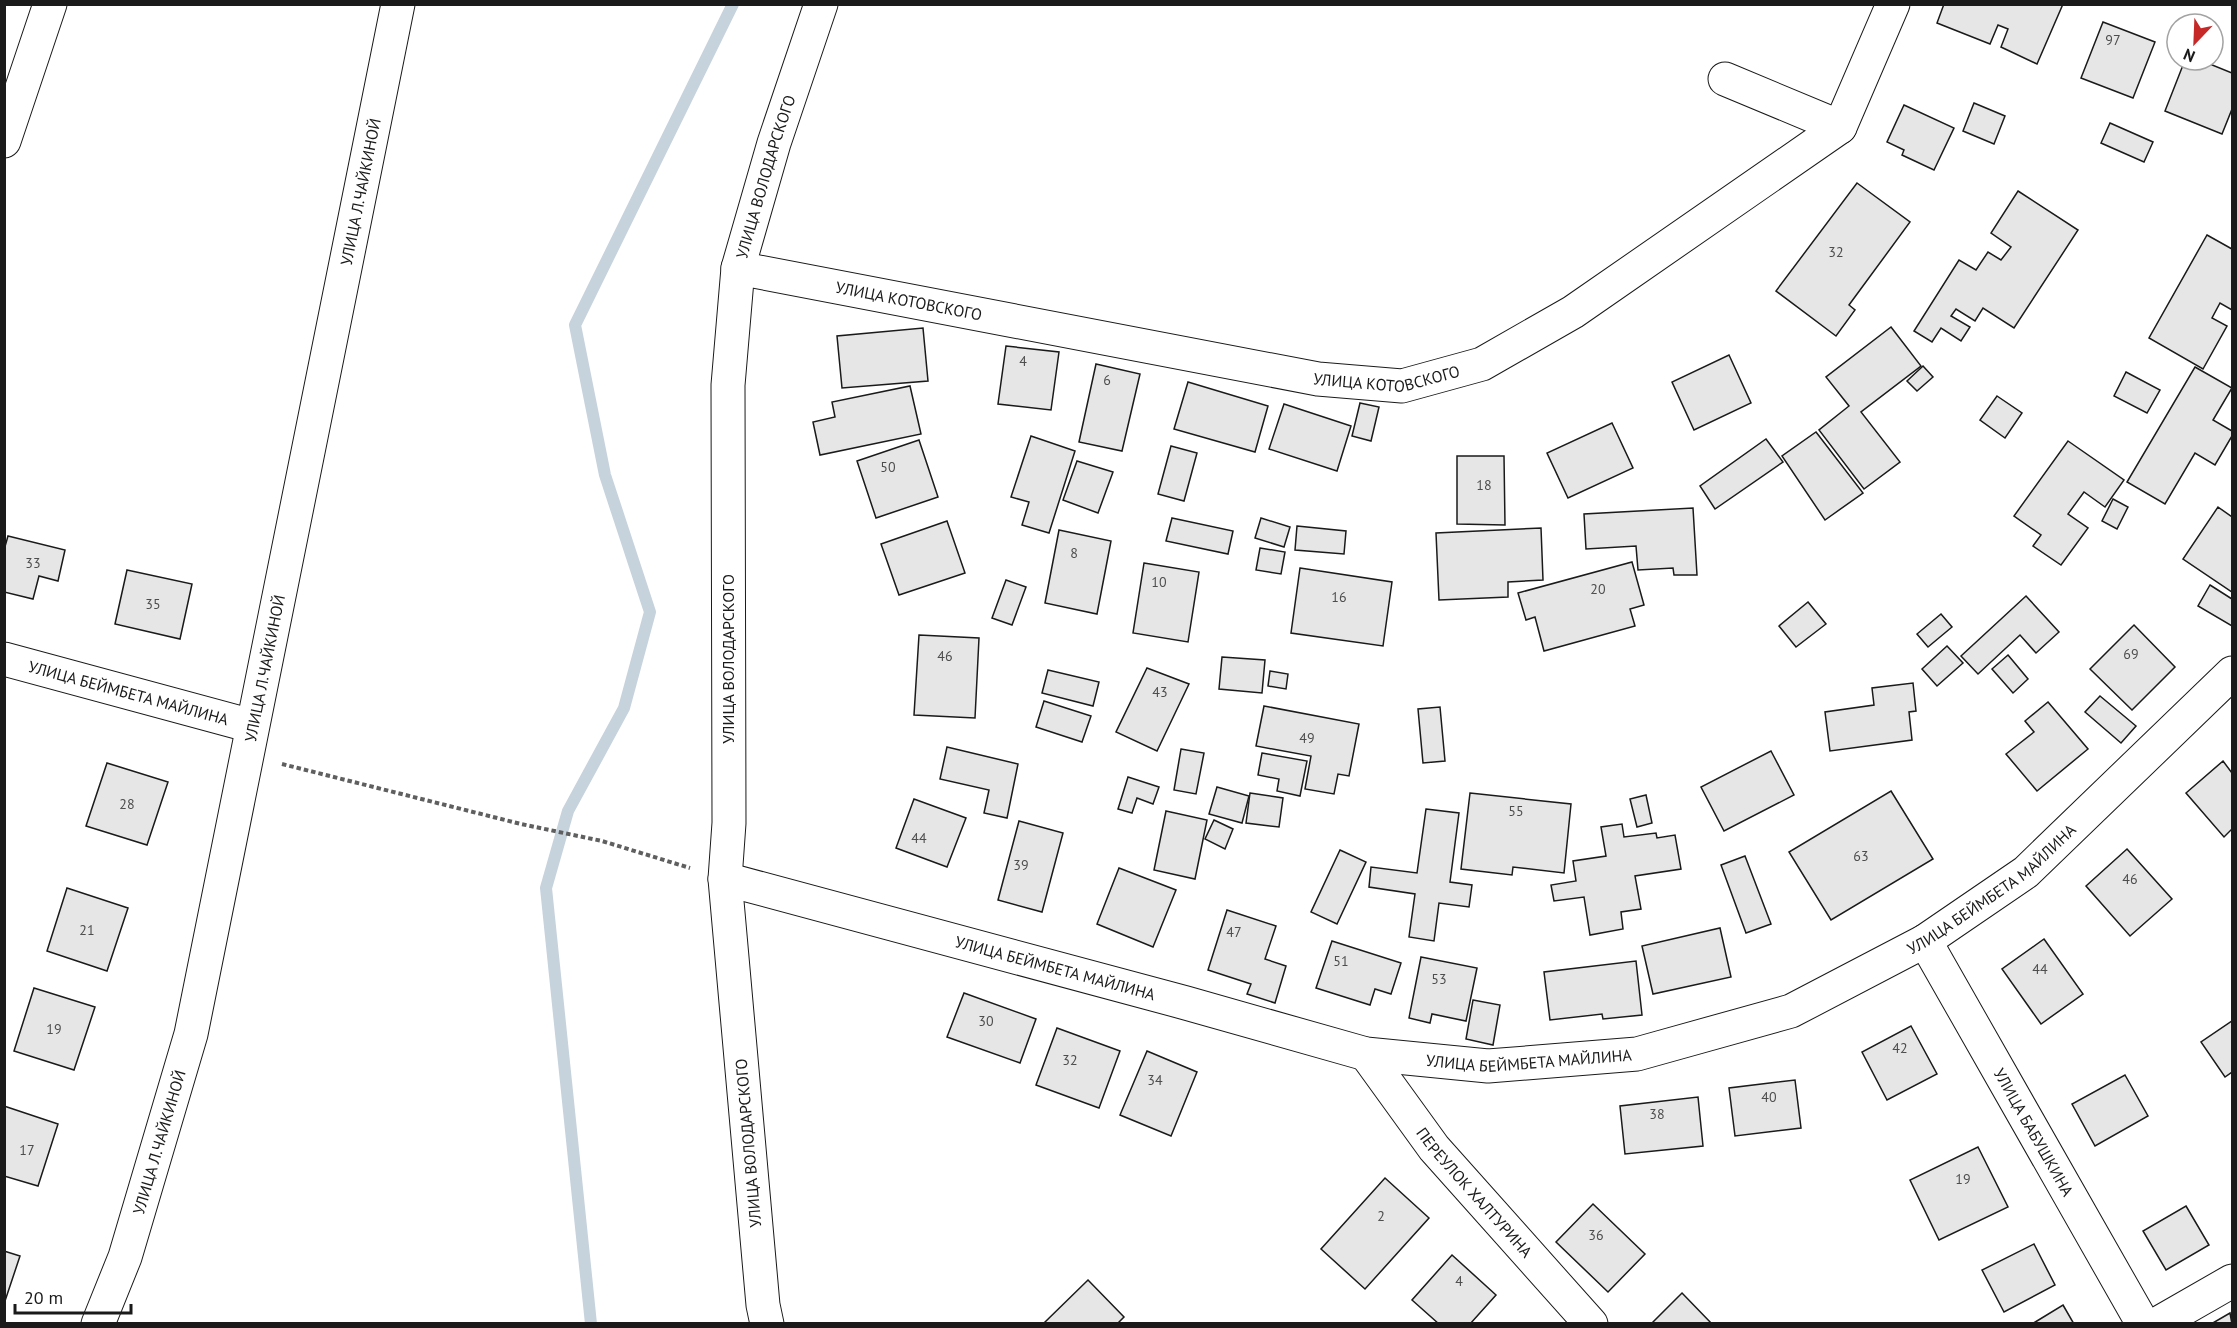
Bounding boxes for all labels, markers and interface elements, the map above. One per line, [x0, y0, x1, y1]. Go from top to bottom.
north arrow [2165, 12, 2225, 72]
house number: 97 [2105, 31, 2121, 49]
text: N [2180, 45, 2198, 67]
street label: УЛИЦА ВОЛОДАРСКОГО [731, 92, 800, 261]
street label: УЛИЦА Л.ЧАЙКИНОЙ [336, 116, 385, 267]
house number: 32 [1828, 243, 1844, 261]
street label: УЛИЦА КОТОВСКОГО [834, 277, 984, 324]
house number: 4 [1019, 352, 1027, 370]
street label: УЛИЦА КОТОВСКОГО [1311, 361, 1462, 396]
house number: 6 [1103, 371, 1111, 389]
house number: 50 [880, 458, 896, 476]
house number: 18 [1476, 476, 1492, 494]
house number: 8 [1070, 544, 1078, 562]
house number: 33 [25, 554, 41, 572]
house number: 10 [1151, 573, 1167, 591]
street label: УЛИЦА ВОЛОДАРСКОГО [718, 574, 738, 744]
house number: 20 [1590, 580, 1606, 598]
house number: 16 [1331, 588, 1347, 606]
street label: УЛИЦА Л.ЧАЙКИНОЙ [240, 593, 289, 743]
house number: 35 [145, 595, 161, 613]
house number: 69 [2123, 645, 2139, 663]
house number: 46 [937, 647, 953, 665]
street label: УЛИЦА БЕЙМБЕТА МАЙЛИНА [26, 656, 231, 729]
house number: 43 [1152, 683, 1168, 701]
house number: 49 [1299, 729, 1315, 747]
house number: 28 [119, 795, 135, 813]
house number: 55 [1508, 802, 1524, 820]
street label: УЛИЦА БЕЙМБЕТА МАЙЛИНА [1904, 819, 2080, 959]
house number: 44 [911, 829, 927, 847]
house number: 63 [1853, 847, 1869, 865]
house number: 39 [1013, 856, 1029, 874]
house number: 46 [2122, 870, 2138, 888]
house number: 21 [79, 921, 95, 939]
house number: 47 [1226, 923, 1242, 941]
street label: УЛИЦА БЕЙМБЕТА МАЙЛИНА [953, 931, 1158, 1004]
house number: 51 [1333, 952, 1349, 970]
house number: 44 [2032, 960, 2048, 978]
house number: 53 [1431, 970, 1447, 988]
house number: 30 [978, 1012, 994, 1030]
house number: 19 [46, 1020, 62, 1038]
house number: 42 [1892, 1039, 1908, 1057]
street label: УЛИЦА БЕЙМБЕТА МАЙЛИНА [1425, 1044, 1633, 1076]
house number: 32 [1062, 1051, 1078, 1069]
street label: УЛИЦА ВОЛОДАРСКОГО [731, 1058, 765, 1228]
street label: УЛИЦА БАБУШКИНА [1990, 1065, 2078, 1200]
street label: УЛИЦА Л.ЧАЙКИНОЙ [128, 1068, 190, 1217]
house number: 34 [1147, 1071, 1163, 1089]
house number: 40 [1761, 1088, 1777, 1106]
house number: 38 [1649, 1105, 1665, 1123]
street label: ПЕРЕУЛОК ХАЛТУРИНА [1412, 1123, 1537, 1262]
house number: 17 [19, 1141, 35, 1159]
house number: 19 [1955, 1170, 1971, 1188]
house number: 2 [1377, 1207, 1385, 1225]
house number: 36 [1588, 1226, 1604, 1244]
house number: 4 [1455, 1272, 1463, 1290]
scale bar [15, 1277, 130, 1315]
text: 20 m [24, 1286, 63, 1309]

